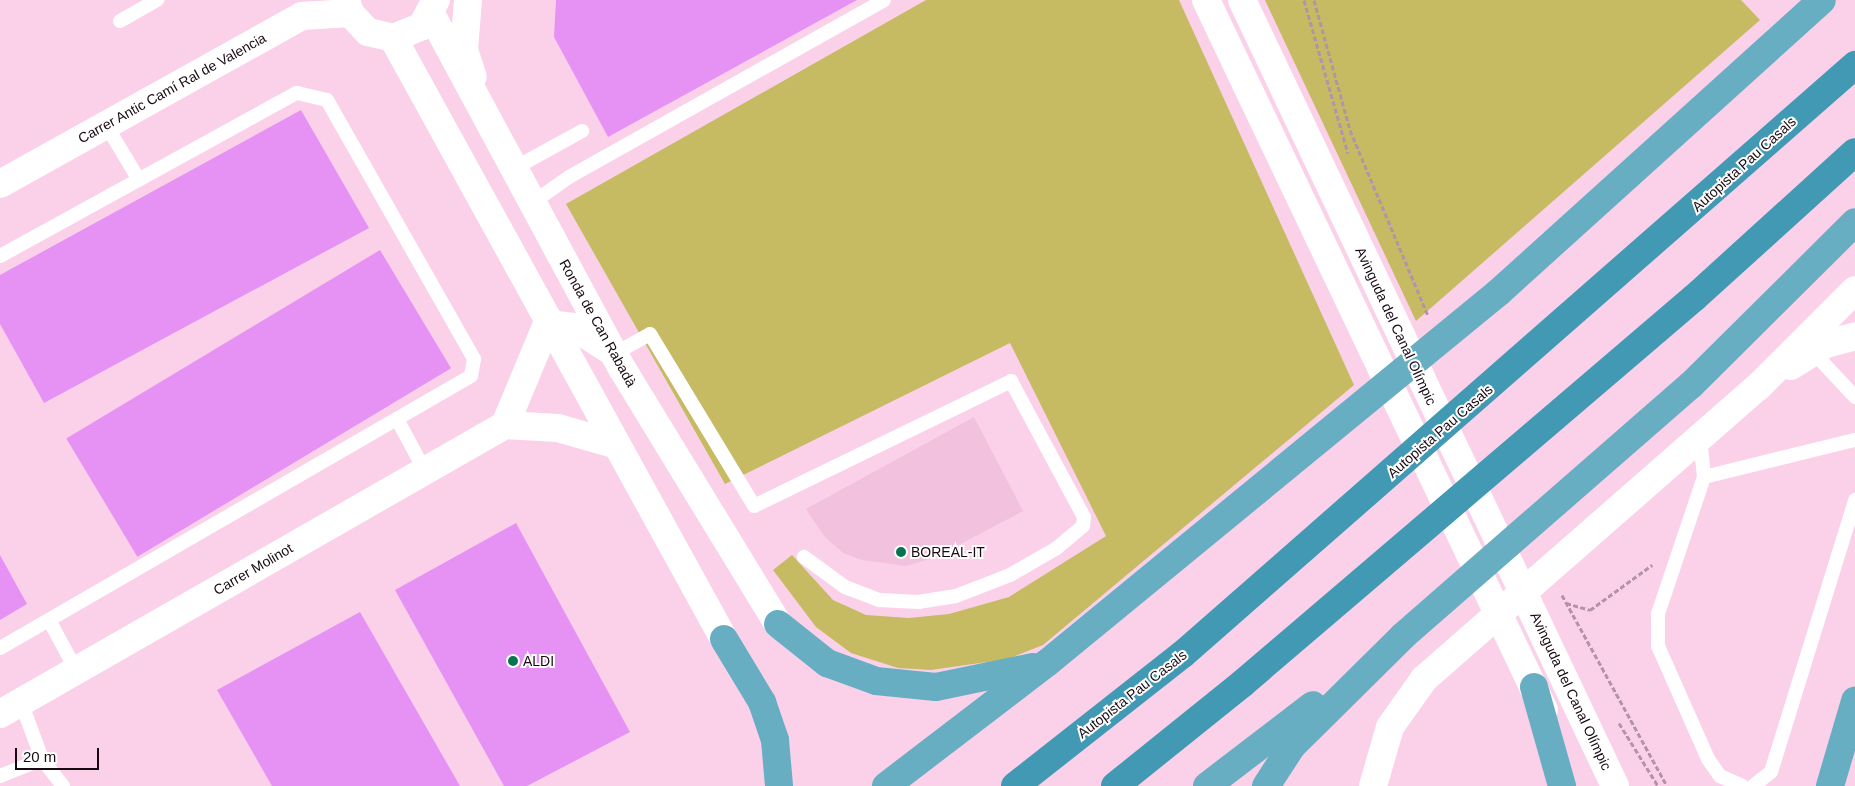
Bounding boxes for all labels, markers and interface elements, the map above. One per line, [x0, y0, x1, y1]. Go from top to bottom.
street label: Carrer Antic Camí Ral de Valencia [75, 29, 269, 147]
street label: Autopista Pau Casals [1689, 113, 1799, 215]
street label: Avinguda del Canal Olímpic [1352, 244, 1440, 408]
street label: Ronda de Can Rabadà [556, 256, 640, 390]
street label: Autopista Pau Casals [1384, 381, 1496, 481]
street label: Carrer Molinot [210, 540, 296, 598]
place label: BOREAL-IT [911, 544, 985, 560]
marker: BOREAL-IT [895, 546, 907, 558]
street label: Avinguda del Canal Olímpic [1527, 609, 1615, 773]
street label: Autopista Pau Casals [1074, 646, 1190, 742]
place label: ALDI [523, 653, 554, 669]
marker: ALDI [507, 655, 519, 667]
scale bar [18, 738, 101, 770]
text: 20 m [23, 748, 56, 765]

